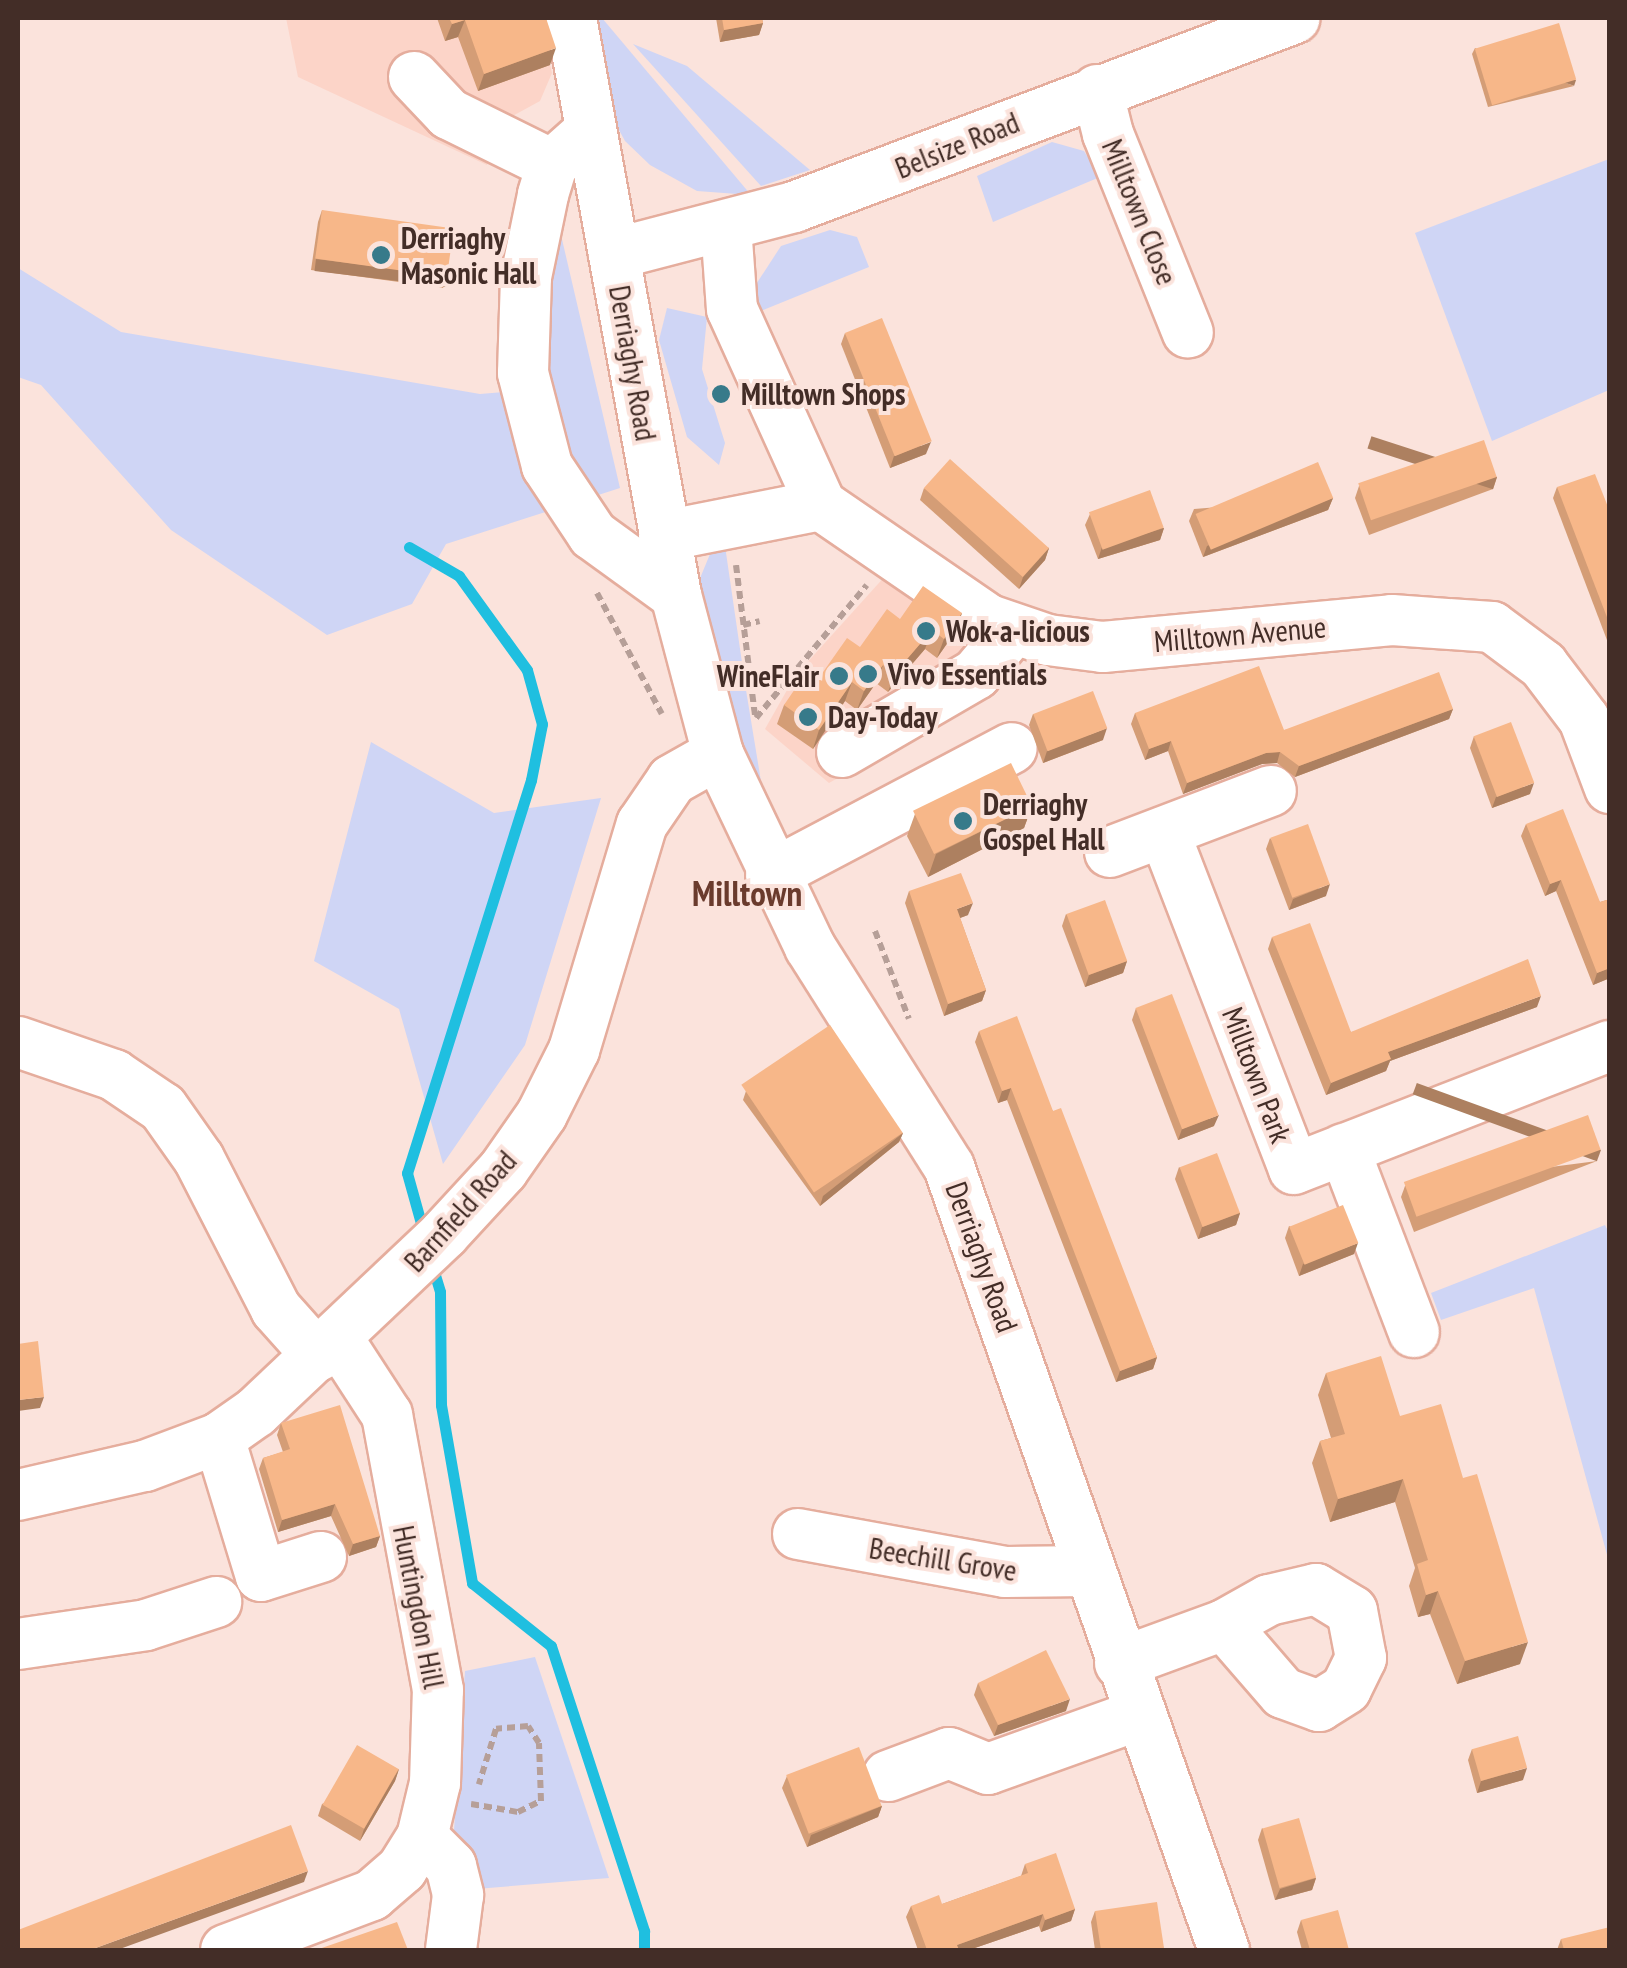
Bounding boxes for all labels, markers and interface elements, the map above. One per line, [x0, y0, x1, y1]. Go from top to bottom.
street label: Belsize Road [890, 104, 1024, 186]
street label: Milltown Close [1095, 134, 1185, 290]
place label: Derriaghy Masonic Hall [401, 220, 537, 290]
marker: Derriaghy Masonic Hall [370, 244, 392, 266]
street label: Derriaghy Road [602, 282, 664, 444]
place label: Milltown Shops [741, 376, 906, 412]
marker: Milltown Shops [710, 383, 732, 405]
street label: Milltown Avenue [1152, 609, 1328, 659]
place label: Wok-a-licious [946, 613, 1090, 649]
marker: Wok-a-licious [915, 620, 937, 642]
place label: Vivo Essentials [888, 656, 1047, 692]
place label: WineFlair [717, 658, 819, 694]
marker: Vivo Essentials [857, 663, 879, 685]
marker: WineFlair [828, 665, 850, 687]
place label: Day-Today [828, 699, 938, 735]
marker: Day-Today [797, 706, 819, 728]
place label: Derriaghy Gospel Hall [983, 786, 1105, 856]
marker: Derriaghy Gospel Hall [952, 810, 974, 832]
district label: Milltown [692, 872, 802, 914]
street label: Milltown Park [1215, 1002, 1299, 1148]
street label: Barnfield Road [396, 1143, 524, 1279]
street label: Derriaghy Road [938, 1177, 1026, 1337]
street label: Huntingdon Hill [386, 1522, 452, 1692]
street label: Beechill Grove [867, 1530, 1019, 1588]

